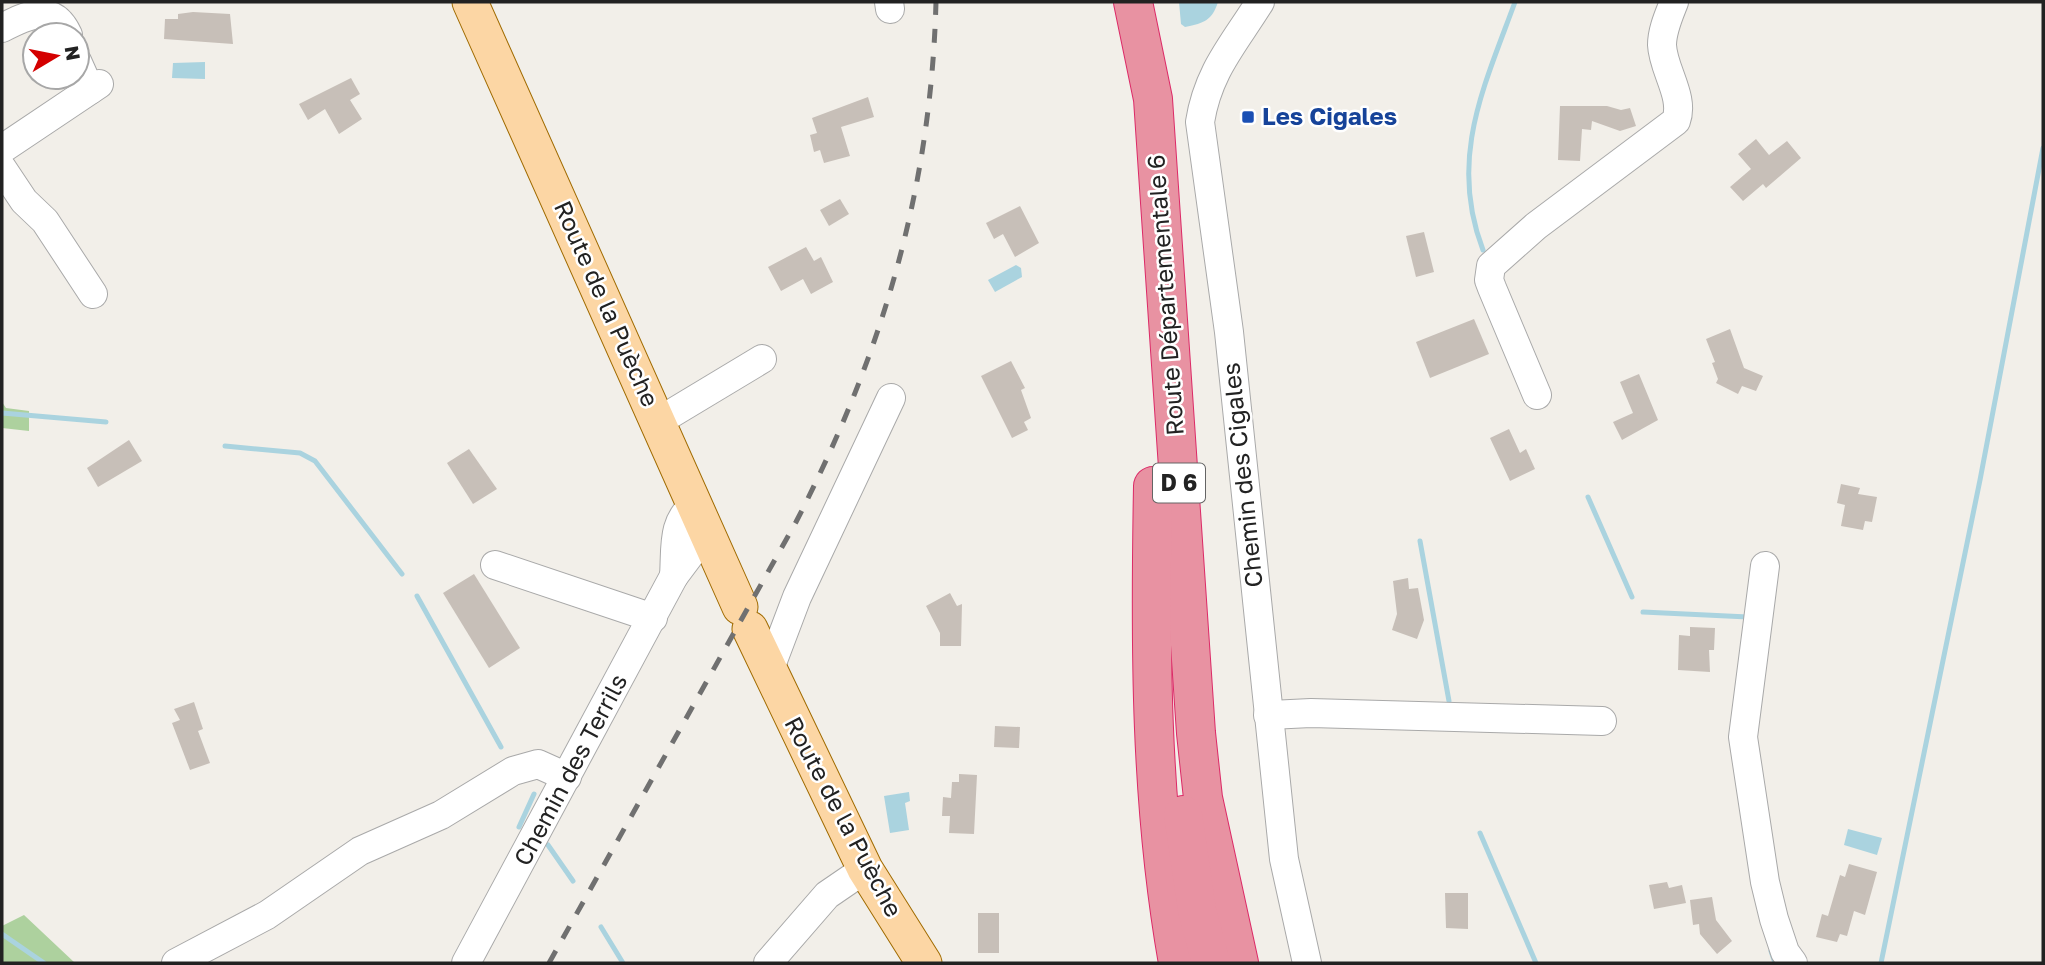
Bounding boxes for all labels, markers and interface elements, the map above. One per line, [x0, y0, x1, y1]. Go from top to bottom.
north arrow [21, 21, 91, 91]
text: N [61, 44, 86, 62]
place label: Les Cigales [1262, 101, 1397, 130]
marker: Les Cigales [1240, 109, 1256, 125]
street label: Route Départementale 6 [1140, 154, 1189, 437]
street label: Route de la Puèche [549, 196, 666, 411]
street label: Chemin des Cigales [1215, 361, 1268, 589]
road number: D 6 [1153, 463, 1205, 503]
street label: Chemin des Terrils [507, 668, 632, 870]
street label: Route de la Puèche [779, 711, 909, 921]

